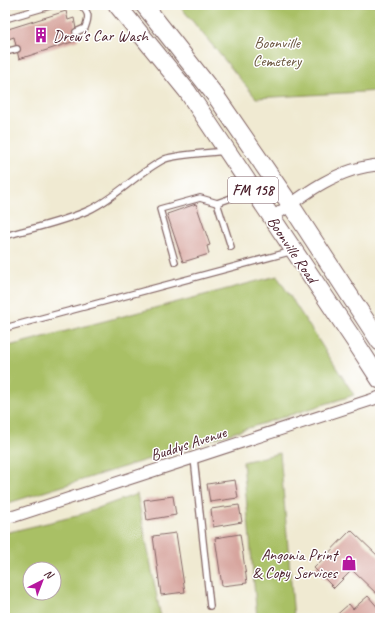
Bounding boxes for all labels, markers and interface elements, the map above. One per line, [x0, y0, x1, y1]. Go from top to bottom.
building icon: Drew's Car Wash [32, 26, 50, 44]
place label: Drew's Car Wash [53, 26, 149, 46]
park label: Boonville Cemetery [253, 33, 303, 71]
road number: FM 158 [228, 177, 278, 203]
street label: Boonville Road [262, 212, 323, 289]
street label: Buddys Avenue [148, 422, 230, 466]
place label: Angonia Print & Copy Services [252, 545, 340, 583]
shop icon: Angonia Print & Copy Services [340, 554, 358, 572]
north arrow [22, 561, 62, 601]
text: N [41, 566, 58, 583]

